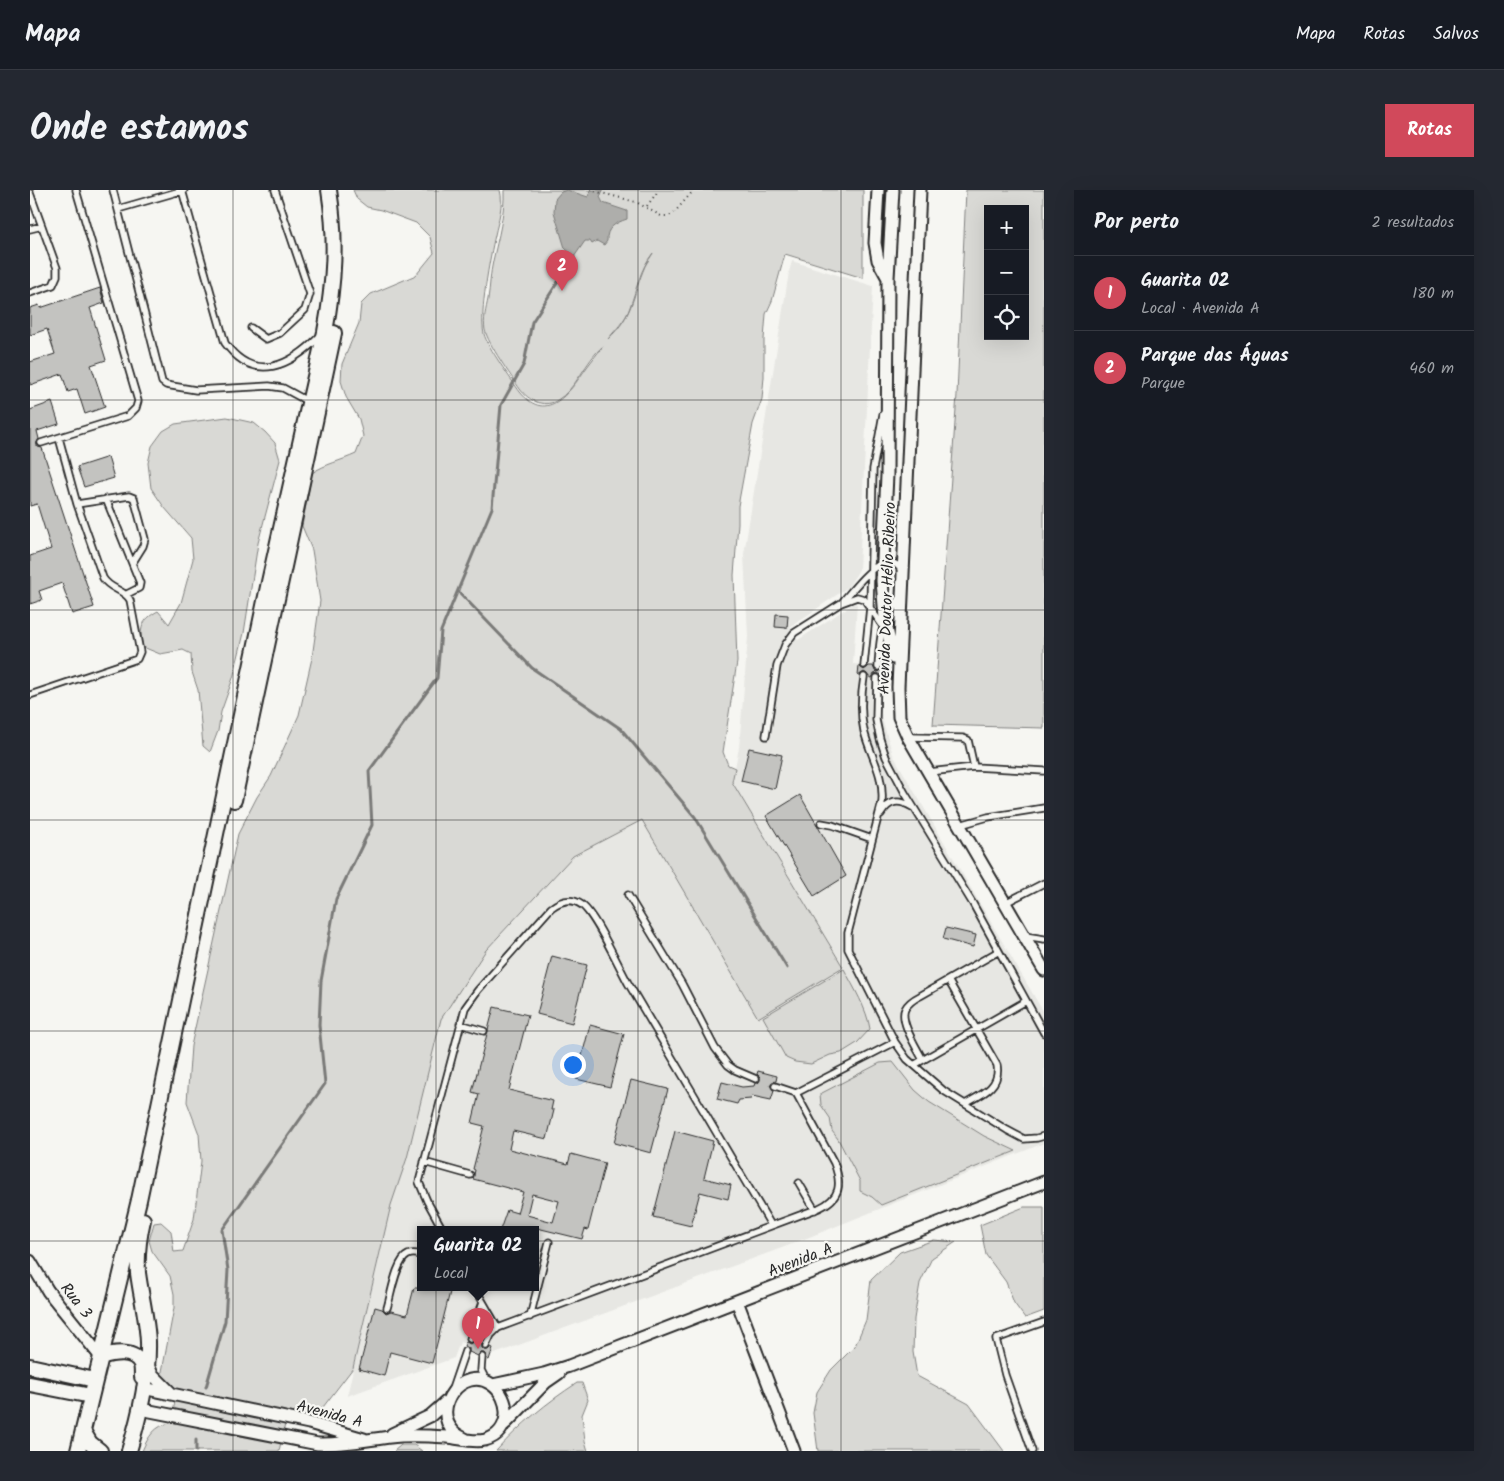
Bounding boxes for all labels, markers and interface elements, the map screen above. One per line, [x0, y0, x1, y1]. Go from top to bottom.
text: Mapa [25, 15, 81, 54]
text: Mapa [1296, 20, 1335, 49]
text: Rotas [1363, 20, 1405, 49]
text: Salvos [1433, 20, 1479, 49]
text: Onde estamos [30, 102, 249, 158]
button: Rotas [1385, 104, 1474, 157]
map controls [984, 205, 1029, 340]
button: + [984, 205, 1029, 250]
text: Por perto [1094, 206, 1179, 239]
text: 2 resultados [1372, 210, 1454, 235]
pin: 2 [546, 250, 578, 291]
button: − [984, 250, 1029, 295]
text: Guarita 02 [1141, 266, 1229, 296]
text: 1 [1108, 281, 1112, 306]
text: 180 m [1412, 281, 1454, 306]
button: locate [984, 295, 1029, 340]
text: Local · Avenida A [1141, 296, 1260, 321]
text: Parque das Águas [1141, 341, 1289, 371]
text: 2 [1105, 356, 1115, 381]
text: 460 m [1409, 356, 1454, 381]
text: Parque [1141, 371, 1185, 396]
street label: Avenida Doutor Hélio Ribeiro [872, 501, 903, 695]
your location [560, 1052, 586, 1078]
popup [417, 1226, 539, 1291]
text: Guarita 02 [434, 1231, 522, 1261]
street label: Avenida A [764, 1237, 837, 1284]
text: Local [434, 1261, 468, 1286]
street label: Rua 3 [54, 1277, 98, 1324]
pin: 1 [462, 1308, 494, 1349]
street label: Avenida A [294, 1394, 366, 1435]

